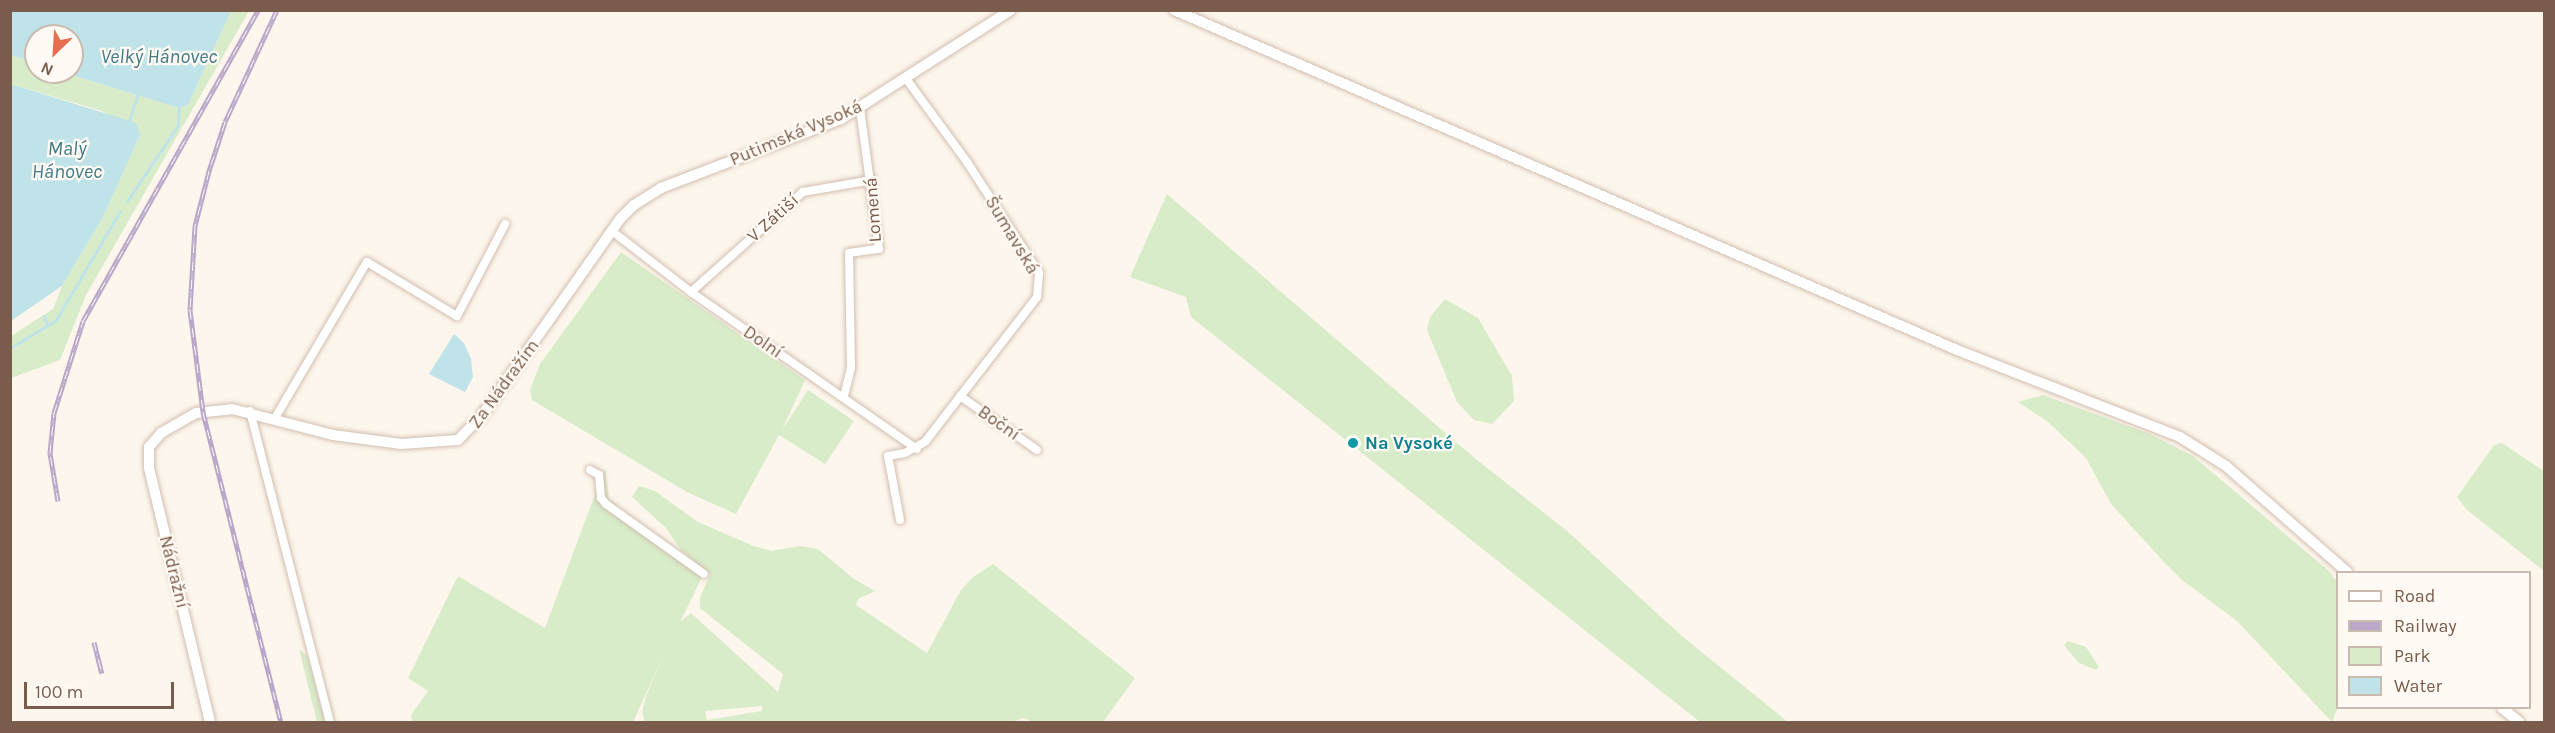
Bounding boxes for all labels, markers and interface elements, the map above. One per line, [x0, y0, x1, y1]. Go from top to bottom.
north arrow [24, 24, 84, 84]
water label: Velký Hánovec [100, 44, 218, 68]
text: N [38, 58, 56, 80]
street label: Putimská Vysoká [727, 95, 865, 171]
water label: Malý Hánovec [32, 137, 102, 184]
street label: Lomená [860, 177, 886, 243]
street label: V Zátiší [743, 189, 803, 247]
street label: Šumavská [980, 192, 1044, 278]
street label: Dolní [739, 321, 787, 363]
street label: Za Nádražím [464, 335, 544, 433]
street label: Boční [974, 401, 1024, 445]
place label: Na Vysoké [1365, 432, 1453, 454]
marker: Na Vysoké [1346, 436, 1360, 450]
street label: Nádražní [155, 533, 193, 611]
legend [2336, 571, 2531, 709]
text: Road [2394, 585, 2435, 607]
text: Railway [2394, 615, 2457, 637]
text: Park [2394, 645, 2431, 667]
scale bar [27, 670, 177, 708]
text: Water [2394, 675, 2442, 697]
text: 100 m [35, 681, 83, 703]

